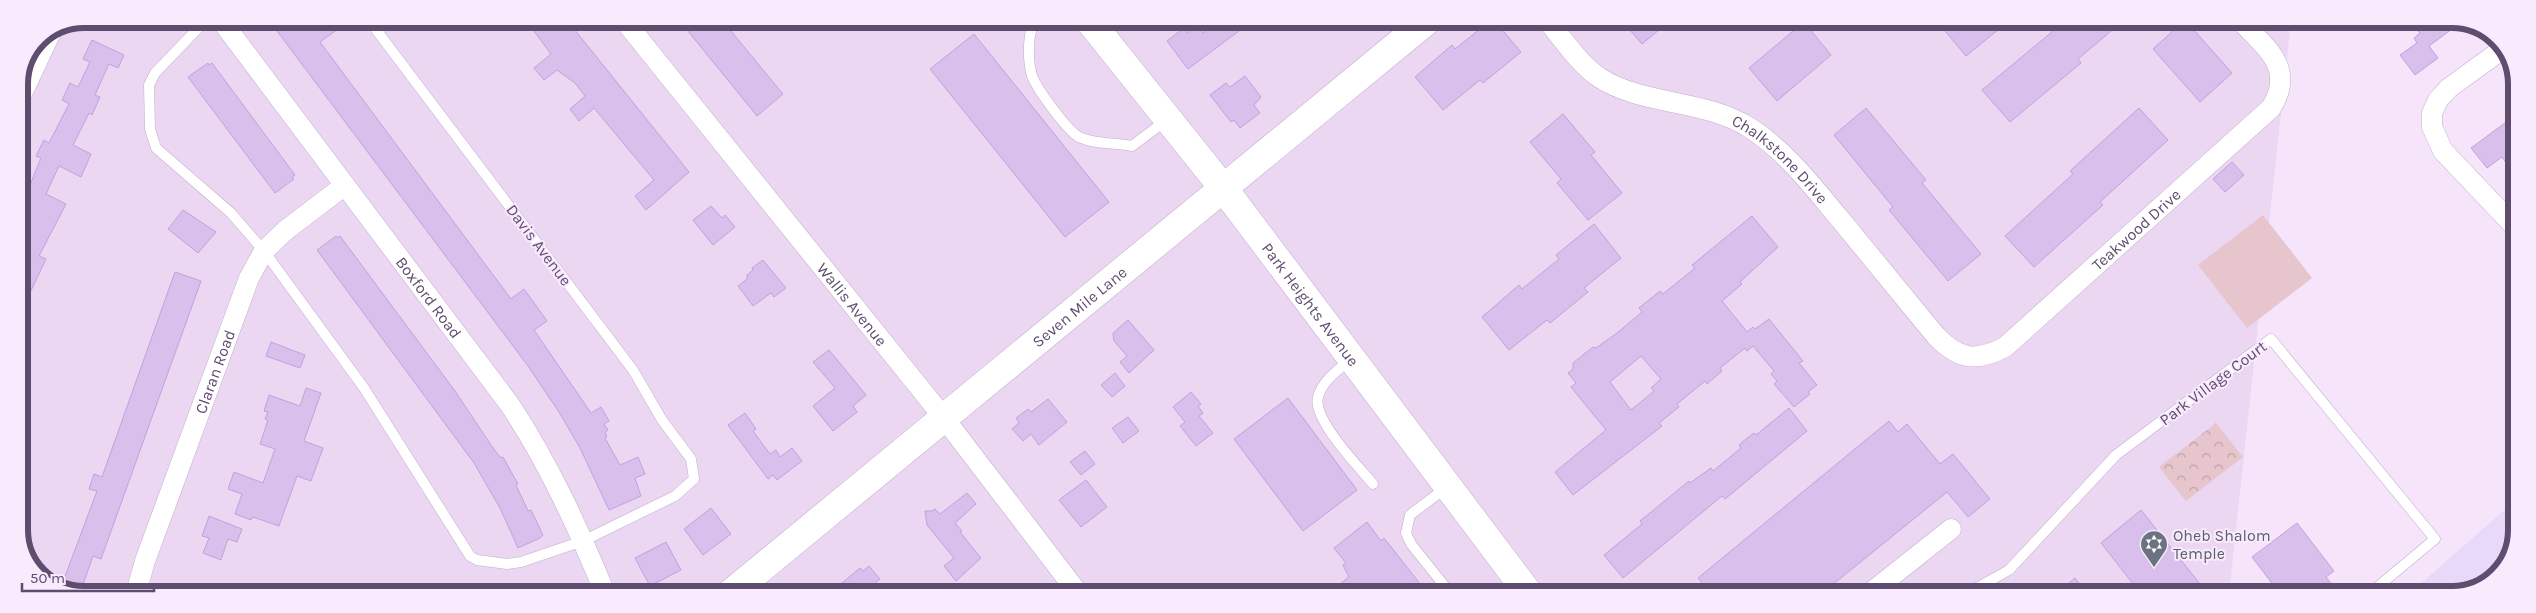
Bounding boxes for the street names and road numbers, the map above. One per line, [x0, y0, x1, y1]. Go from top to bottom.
street label: Chalkstone Drive [1729, 110, 1832, 207]
street label: Teakwood Drive [2088, 185, 2184, 274]
street label: Davis Avenue [502, 201, 576, 289]
street label: Park Heights Avenue [1258, 239, 1363, 370]
street label: Boxford Road [392, 253, 466, 342]
street label: Wallis Avenue [813, 259, 892, 350]
street label: Seven Mile Lane [1028, 262, 1130, 351]
street label: Claran Road [190, 327, 239, 416]
street label: Park Village Court [2156, 337, 2270, 429]

